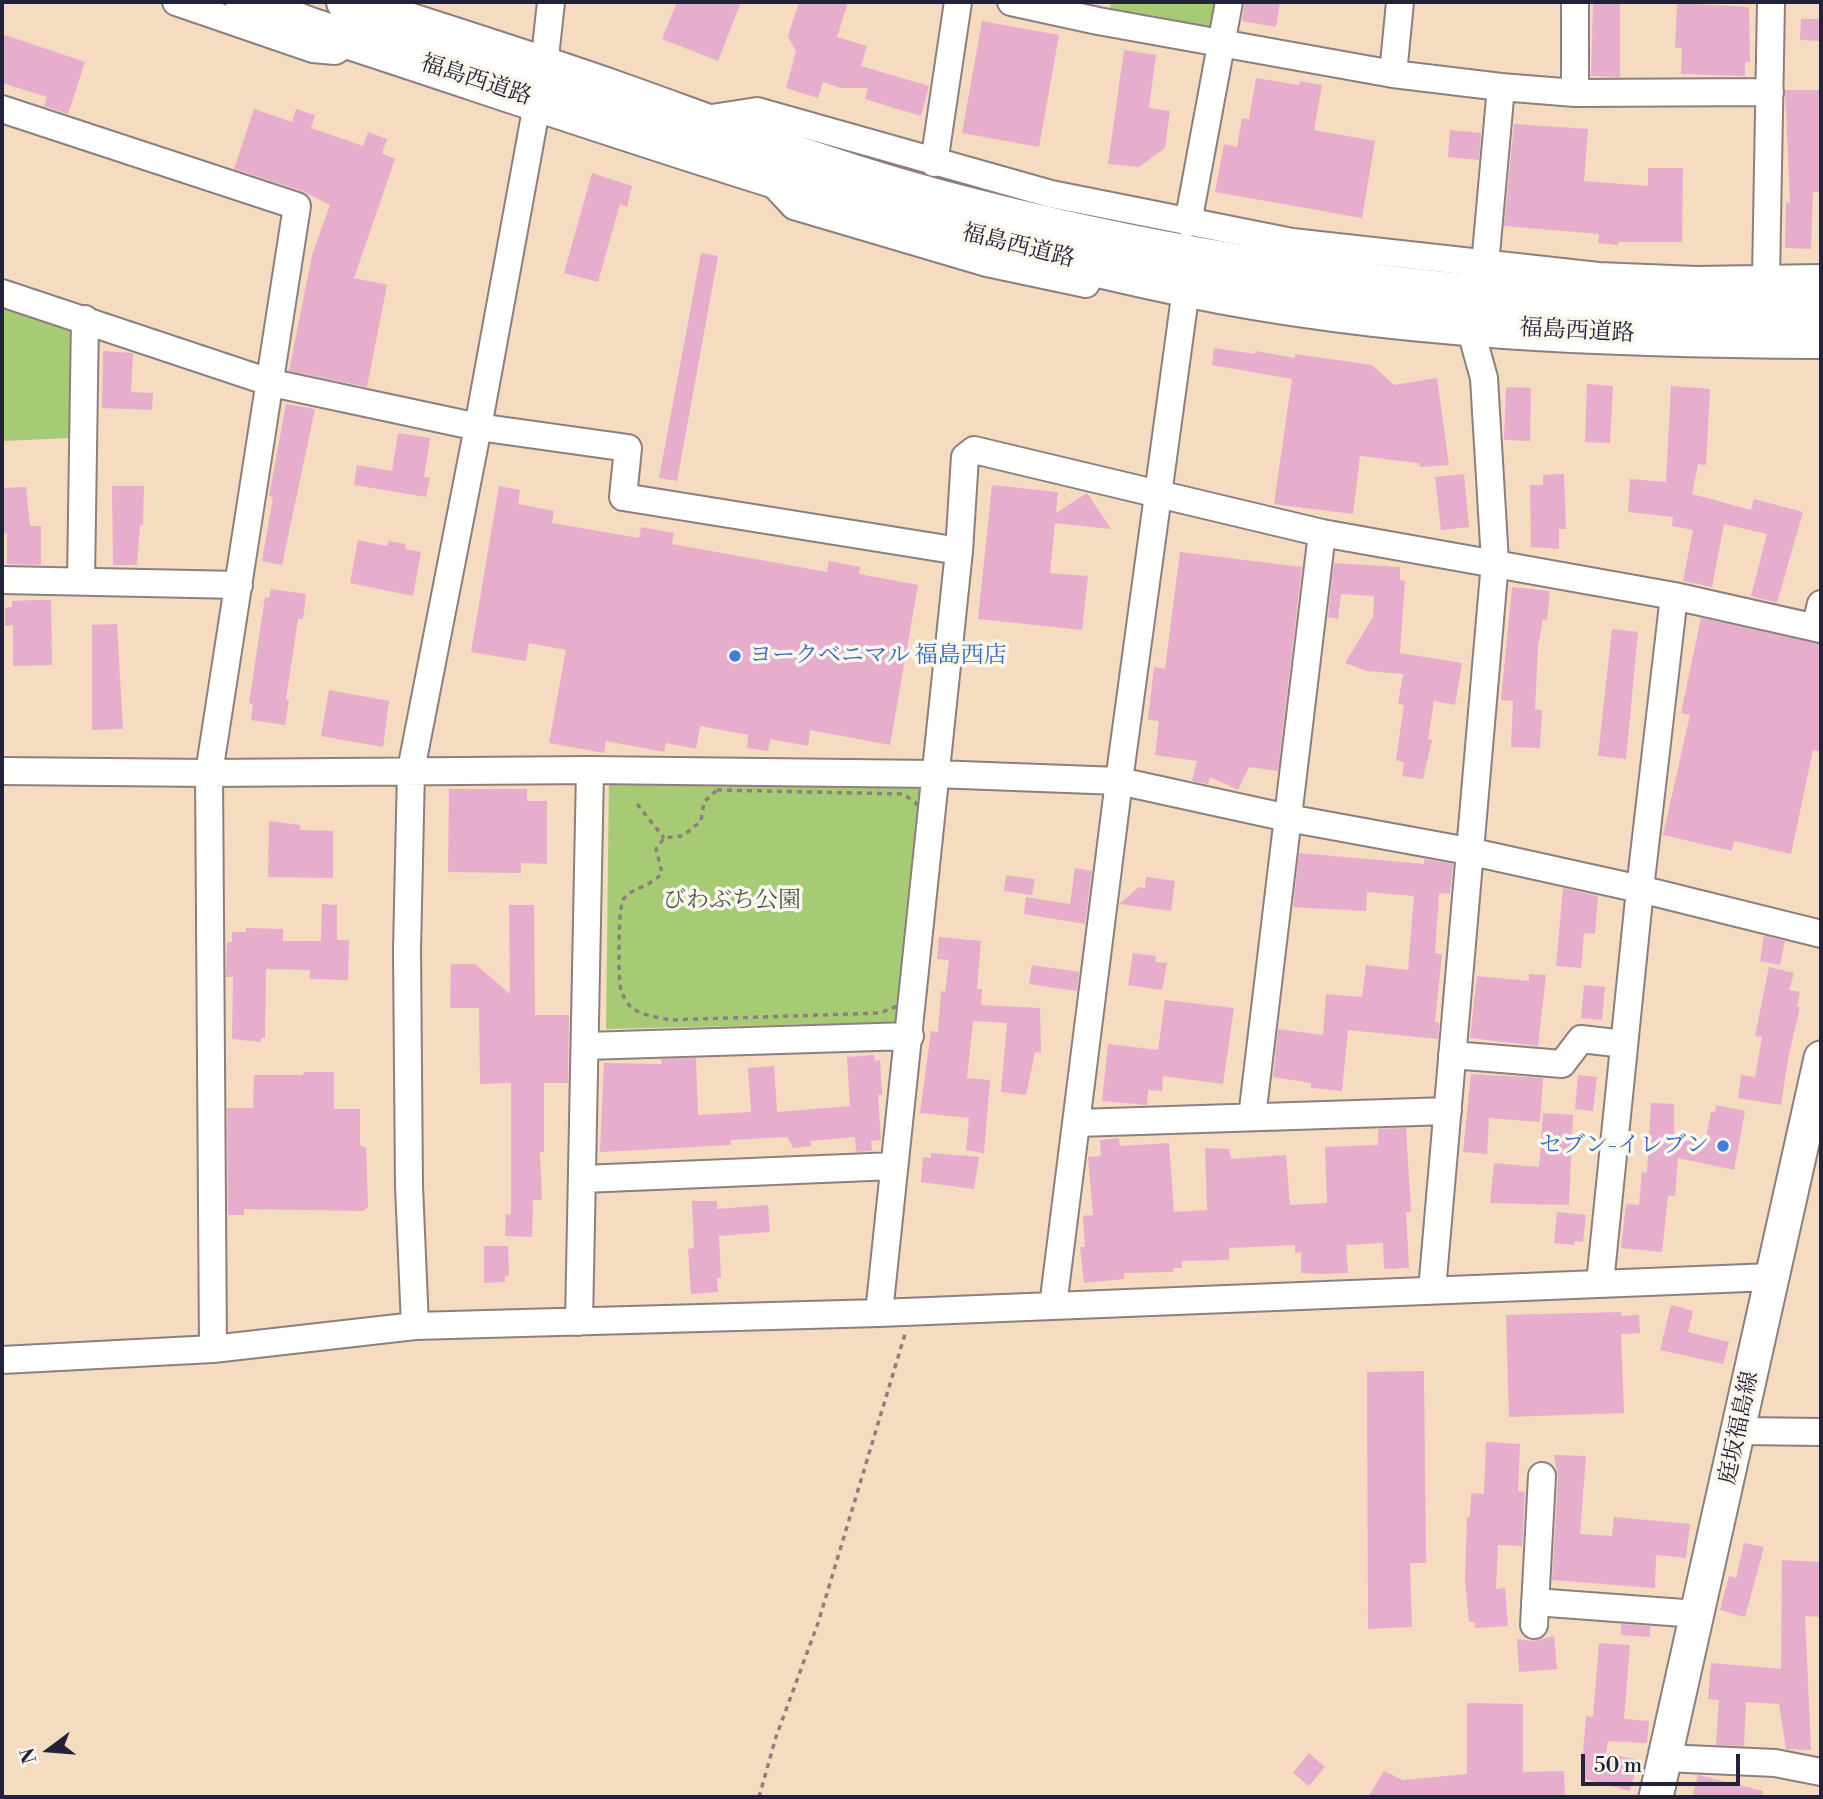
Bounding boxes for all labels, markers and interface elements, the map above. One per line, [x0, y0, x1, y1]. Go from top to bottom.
street label: 福島西道路 [417, 50, 535, 112]
street label: 福島西道路 [959, 220, 1077, 274]
street label: 福島西道路 [1519, 315, 1635, 349]
place label: ヨークベニマル 福島西店 [749, 642, 1007, 670]
marker: ヨークベニマル 福島西店 [727, 648, 743, 664]
park label: びわぶち公園 [663, 887, 801, 915]
place label: セブン-イレブン [1539, 1132, 1709, 1160]
marker: セブン-イレブン [1715, 1138, 1731, 1154]
street label: 庭坂福島線 [1715, 1369, 1765, 1487]
north arrow [14, 1715, 84, 1785]
scale bar [1585, 1740, 1744, 1784]
text: N [15, 1745, 42, 1766]
text: 50 m [1594, 1753, 1642, 1779]

